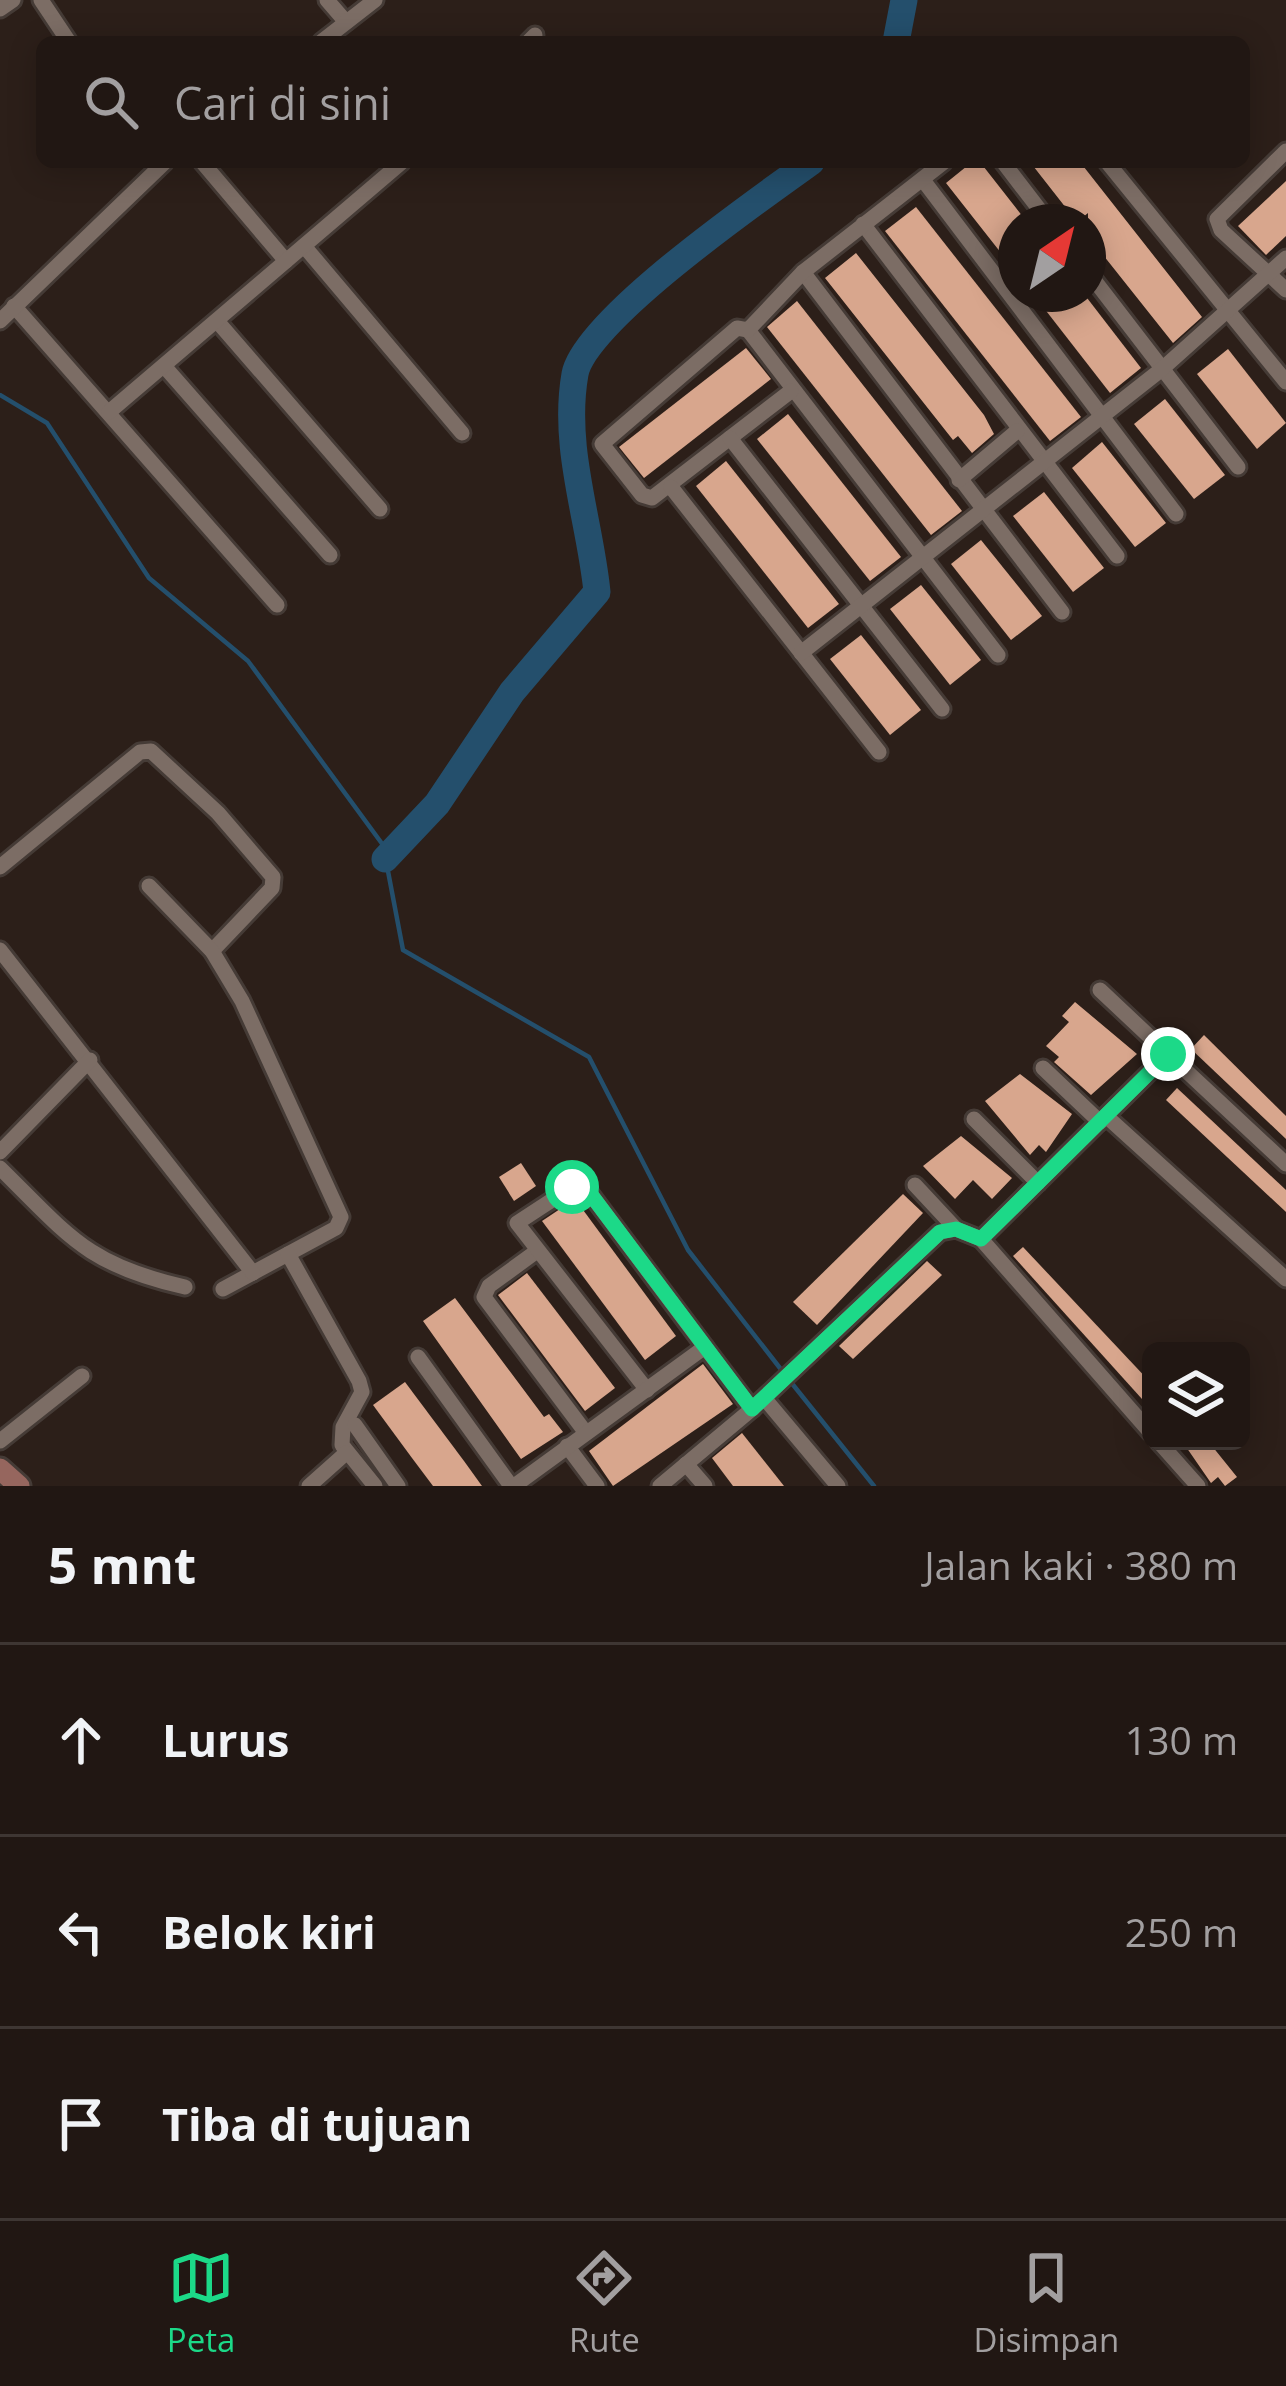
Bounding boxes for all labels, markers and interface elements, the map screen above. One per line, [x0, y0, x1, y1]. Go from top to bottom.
search box [36, 36, 1250, 168]
icon: search [78, 69, 144, 135]
text: Cari di sini [174, 72, 391, 133]
north arrow [998, 204, 1106, 312]
route end [1141, 1027, 1195, 1081]
route start [545, 1160, 599, 1214]
map controls [1142, 1342, 1250, 1450]
button: layers [1142, 1342, 1250, 1450]
text: 5 mnt [48, 1529, 196, 1599]
text: Jalan kaki · 380 m [924, 1538, 1238, 1591]
icon: ahead [48, 1707, 114, 1773]
text: Lurus [162, 1709, 289, 1770]
text: 130 m [1125, 1713, 1238, 1766]
icon: left [48, 1899, 114, 1965]
text: Belok kiri [162, 1901, 376, 1962]
text: 250 m [1125, 1905, 1238, 1958]
icon: arrive [48, 2091, 114, 2157]
text: Tiba di tujuan [162, 2093, 472, 2154]
tab: Peta [167, 2245, 235, 2362]
tab: Rute [569, 2245, 640, 2362]
tab: Disimpan [973, 2245, 1119, 2362]

